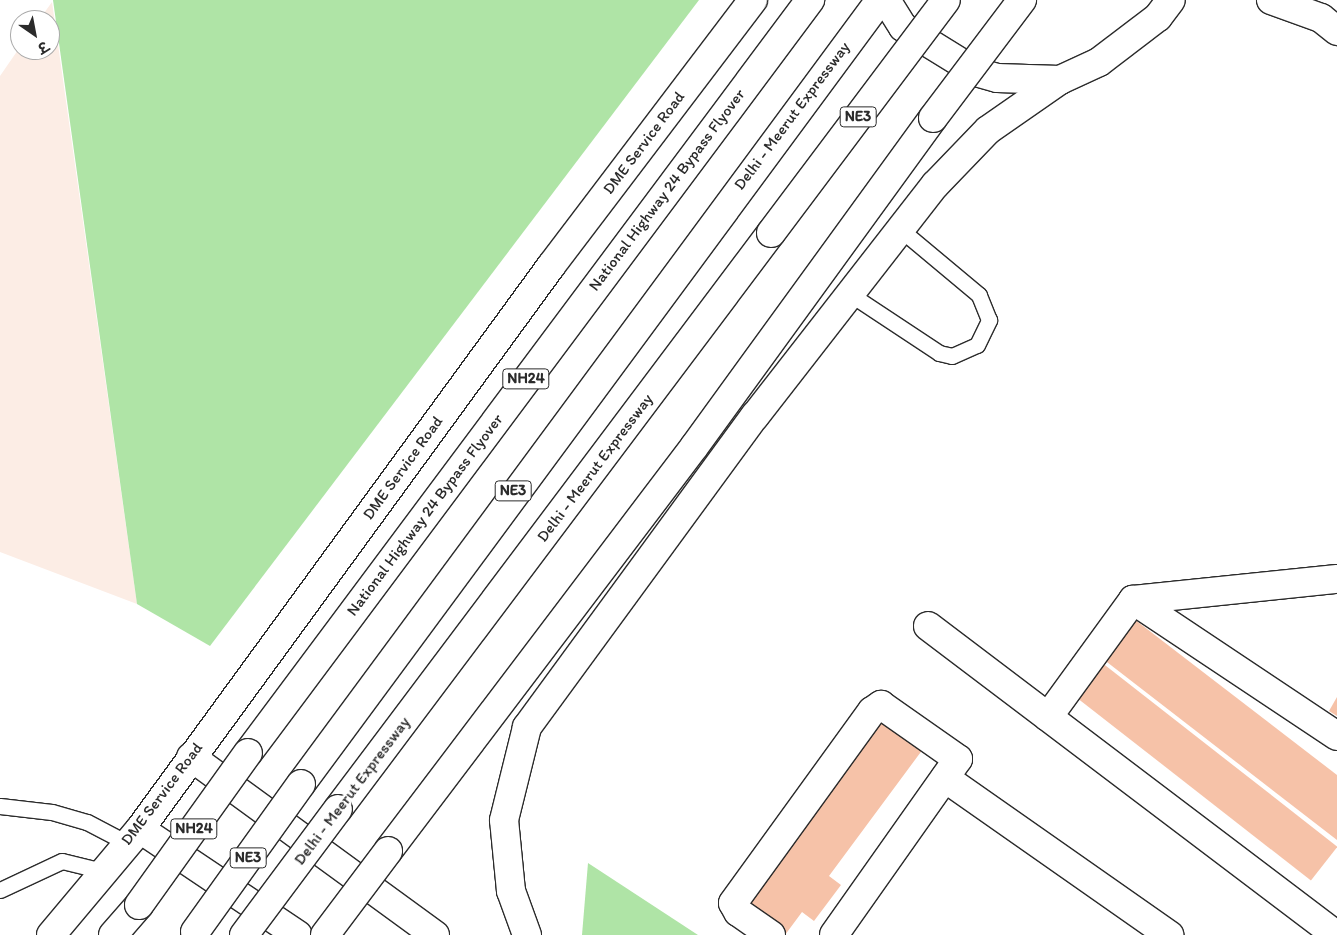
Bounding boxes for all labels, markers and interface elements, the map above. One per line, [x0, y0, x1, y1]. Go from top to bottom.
north arrow [10, 10, 60, 60]
text: उ [34, 37, 51, 57]
street label: Delhi - Meerut Expressway [730, 38, 854, 194]
street label: National Highway 24 Bypass Flyover [585, 86, 749, 294]
street label: DME Service Road [599, 88, 689, 198]
road number: NE3 [839, 104, 877, 130]
road number: NH24 [502, 366, 550, 392]
street label: Delhi - Meerut Expressway [533, 390, 657, 546]
street label: National Highway 24 Bypass Flyover [343, 411, 507, 619]
street label: DME Service Road [359, 412, 447, 524]
road number: NE3 [494, 478, 532, 504]
street label: Delhi - Meerut Expressway [290, 713, 414, 869]
street label: DME Service Road [117, 739, 207, 849]
road number: NH24 [170, 816, 218, 842]
road number: NE3 [229, 846, 267, 870]

